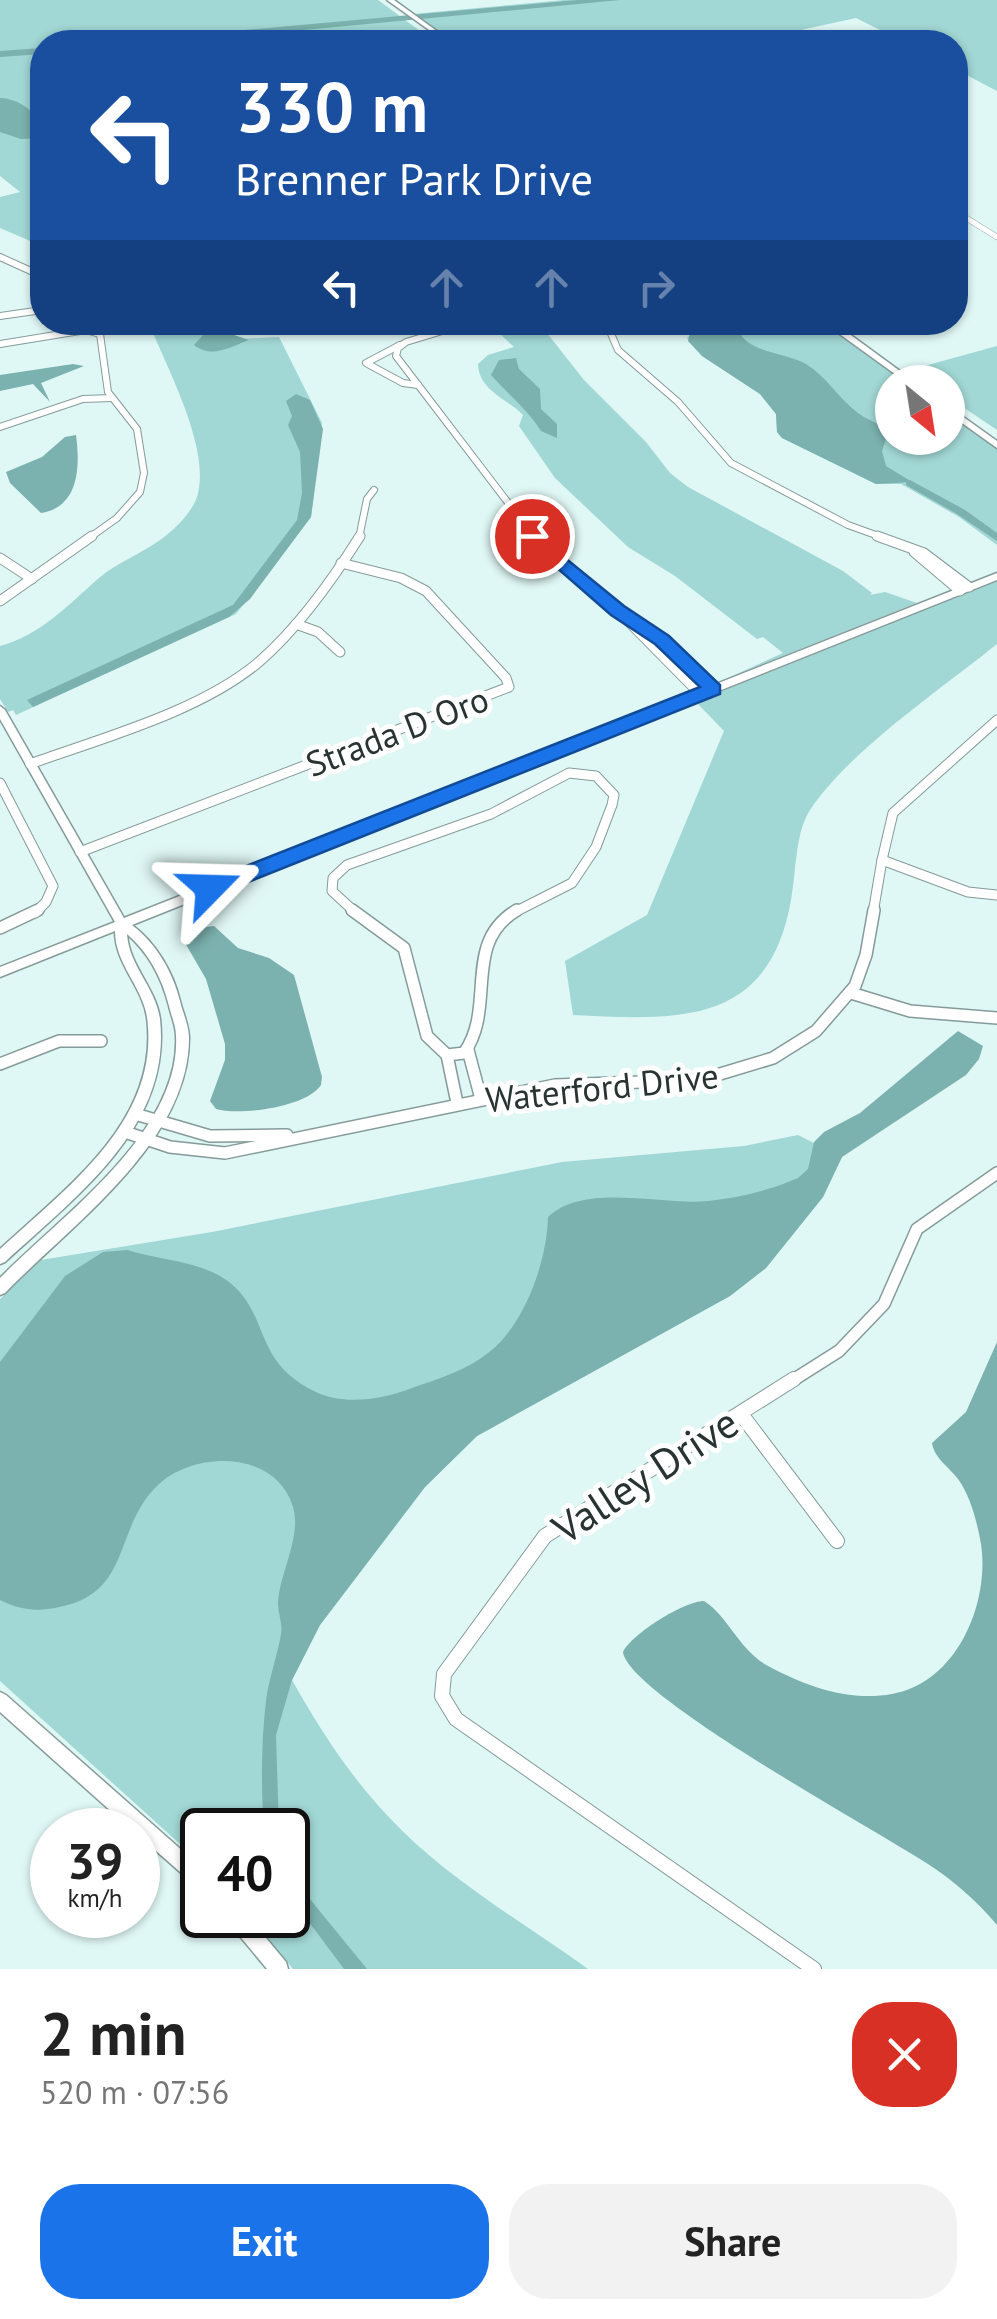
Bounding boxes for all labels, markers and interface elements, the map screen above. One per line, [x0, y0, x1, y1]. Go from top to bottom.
text: 330 m [235, 61, 428, 151]
icon: left [70, 70, 200, 200]
text: Brenner Park Drive [235, 149, 593, 207]
icon: left [314, 260, 369, 315]
icon: ahead [419, 260, 474, 315]
icon: ahead [524, 260, 579, 315]
icon: right [629, 260, 684, 315]
north arrow [875, 365, 965, 455]
map controls [875, 365, 965, 455]
pin [490, 494, 575, 579]
icon: arrive [505, 509, 560, 564]
street label: Strada D Oro [299, 675, 495, 787]
position arrow [158, 836, 262, 940]
street label: Waterford Drive [483, 1052, 721, 1122]
street label: Valley Drive [541, 1394, 748, 1556]
speed limit sign: 40 [180, 1808, 310, 1938]
text: 39 [67, 1828, 123, 1893]
text: km/h [68, 1882, 122, 1914]
text: 2 min [40, 1994, 186, 2072]
button: close [852, 2002, 957, 2107]
text: 520 m · 07:56 [40, 2071, 229, 2113]
button: Exit [40, 2184, 489, 2299]
button: Share [509, 2184, 957, 2299]

